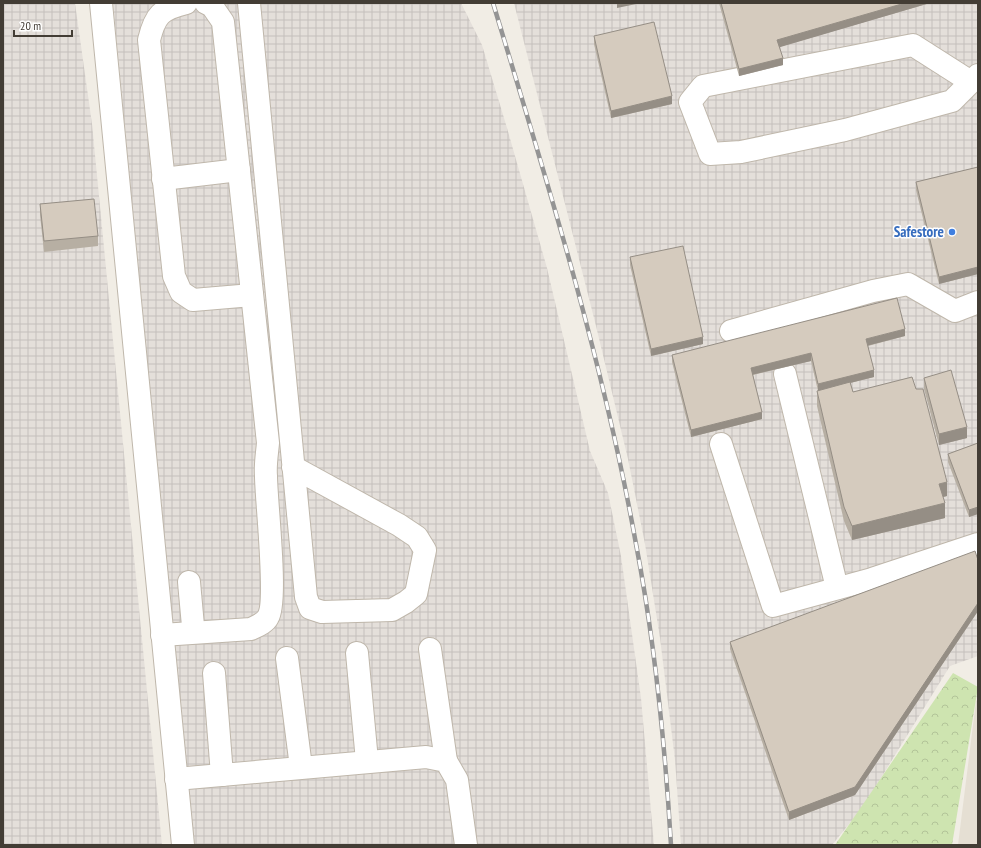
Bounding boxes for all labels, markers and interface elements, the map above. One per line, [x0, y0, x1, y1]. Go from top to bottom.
scale bar [14, 12, 72, 38]
text: 20 m [20, 18, 41, 33]
place label: Safestore [894, 222, 944, 241]
marker: Safestore [947, 227, 957, 237]

